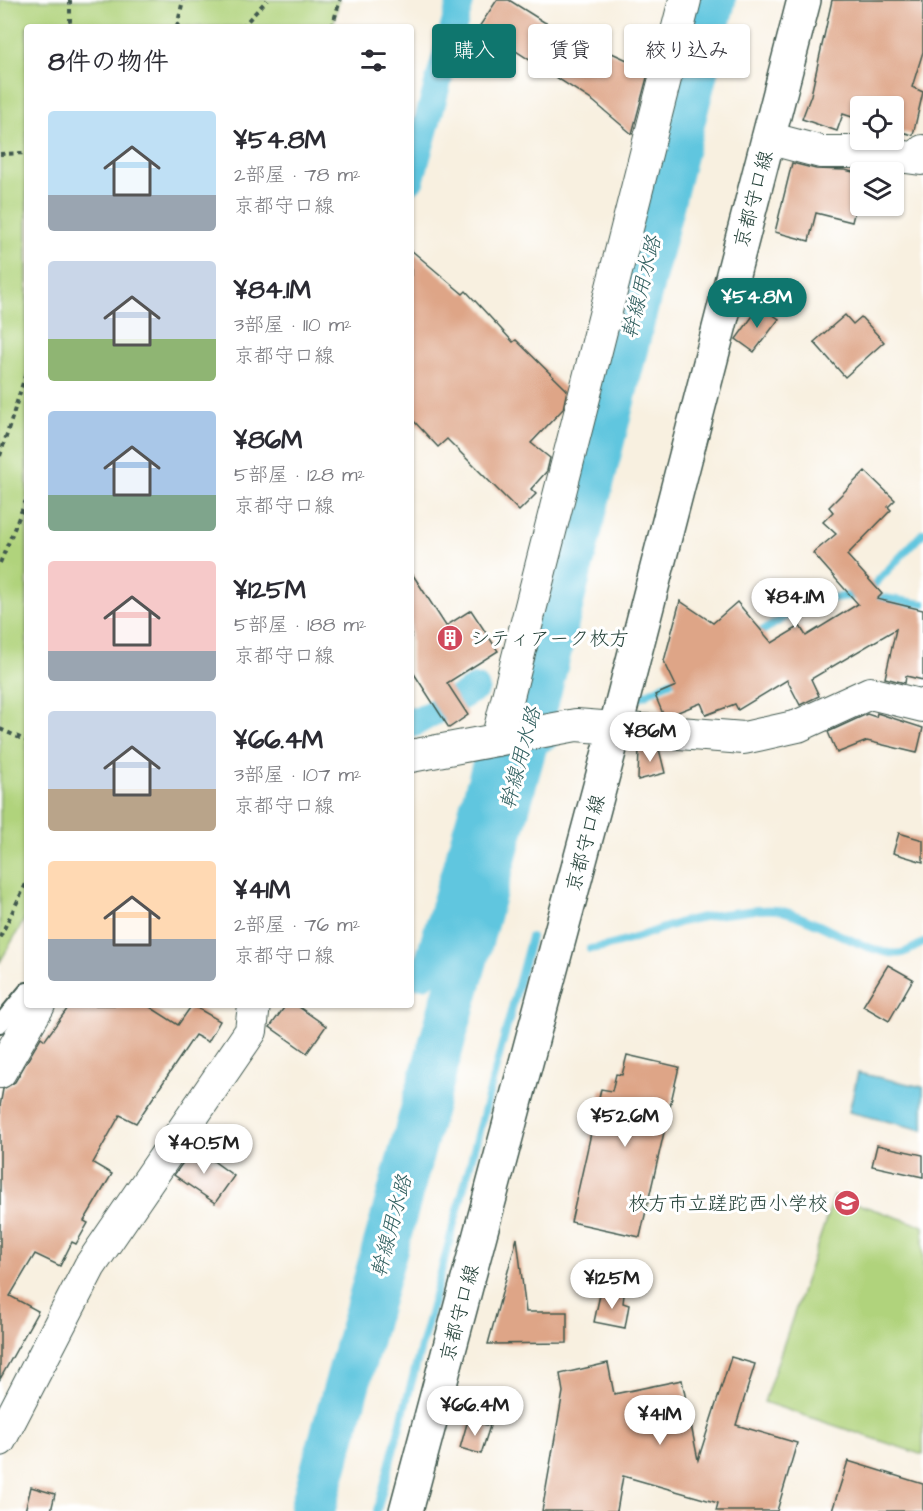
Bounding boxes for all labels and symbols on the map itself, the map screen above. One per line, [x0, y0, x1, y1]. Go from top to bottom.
street label: 京都守口線 [728, 147, 780, 251]
water label: 幹線用水路 [615, 232, 668, 342]
pin: ¥54.8M [708, 278, 806, 329]
pin: ¥84.1M [746, 578, 844, 629]
building icon: シティアーク枚方 [435, 623, 465, 653]
place label: シティアーク枚方 [470, 625, 629, 653]
water label: 幹線用水路 [493, 703, 548, 813]
pin: ¥86M [614, 712, 686, 763]
street label: 京都守口線 [560, 791, 612, 895]
pin: ¥52.6M [576, 1097, 674, 1148]
pin: ¥40.5M [155, 1124, 253, 1175]
water label: 幹線用水路 [364, 1171, 419, 1281]
school or university icon: 枚方市立蹉跎西小学校 [832, 1188, 862, 1218]
place label: 枚方市立蹉跎西小学校 [628, 1190, 828, 1218]
pin: ¥125M [570, 1259, 654, 1310]
street label: 京都守口線 [434, 1261, 486, 1365]
pin: ¥66.4M [426, 1386, 524, 1437]
pin: ¥41M [624, 1395, 696, 1446]

